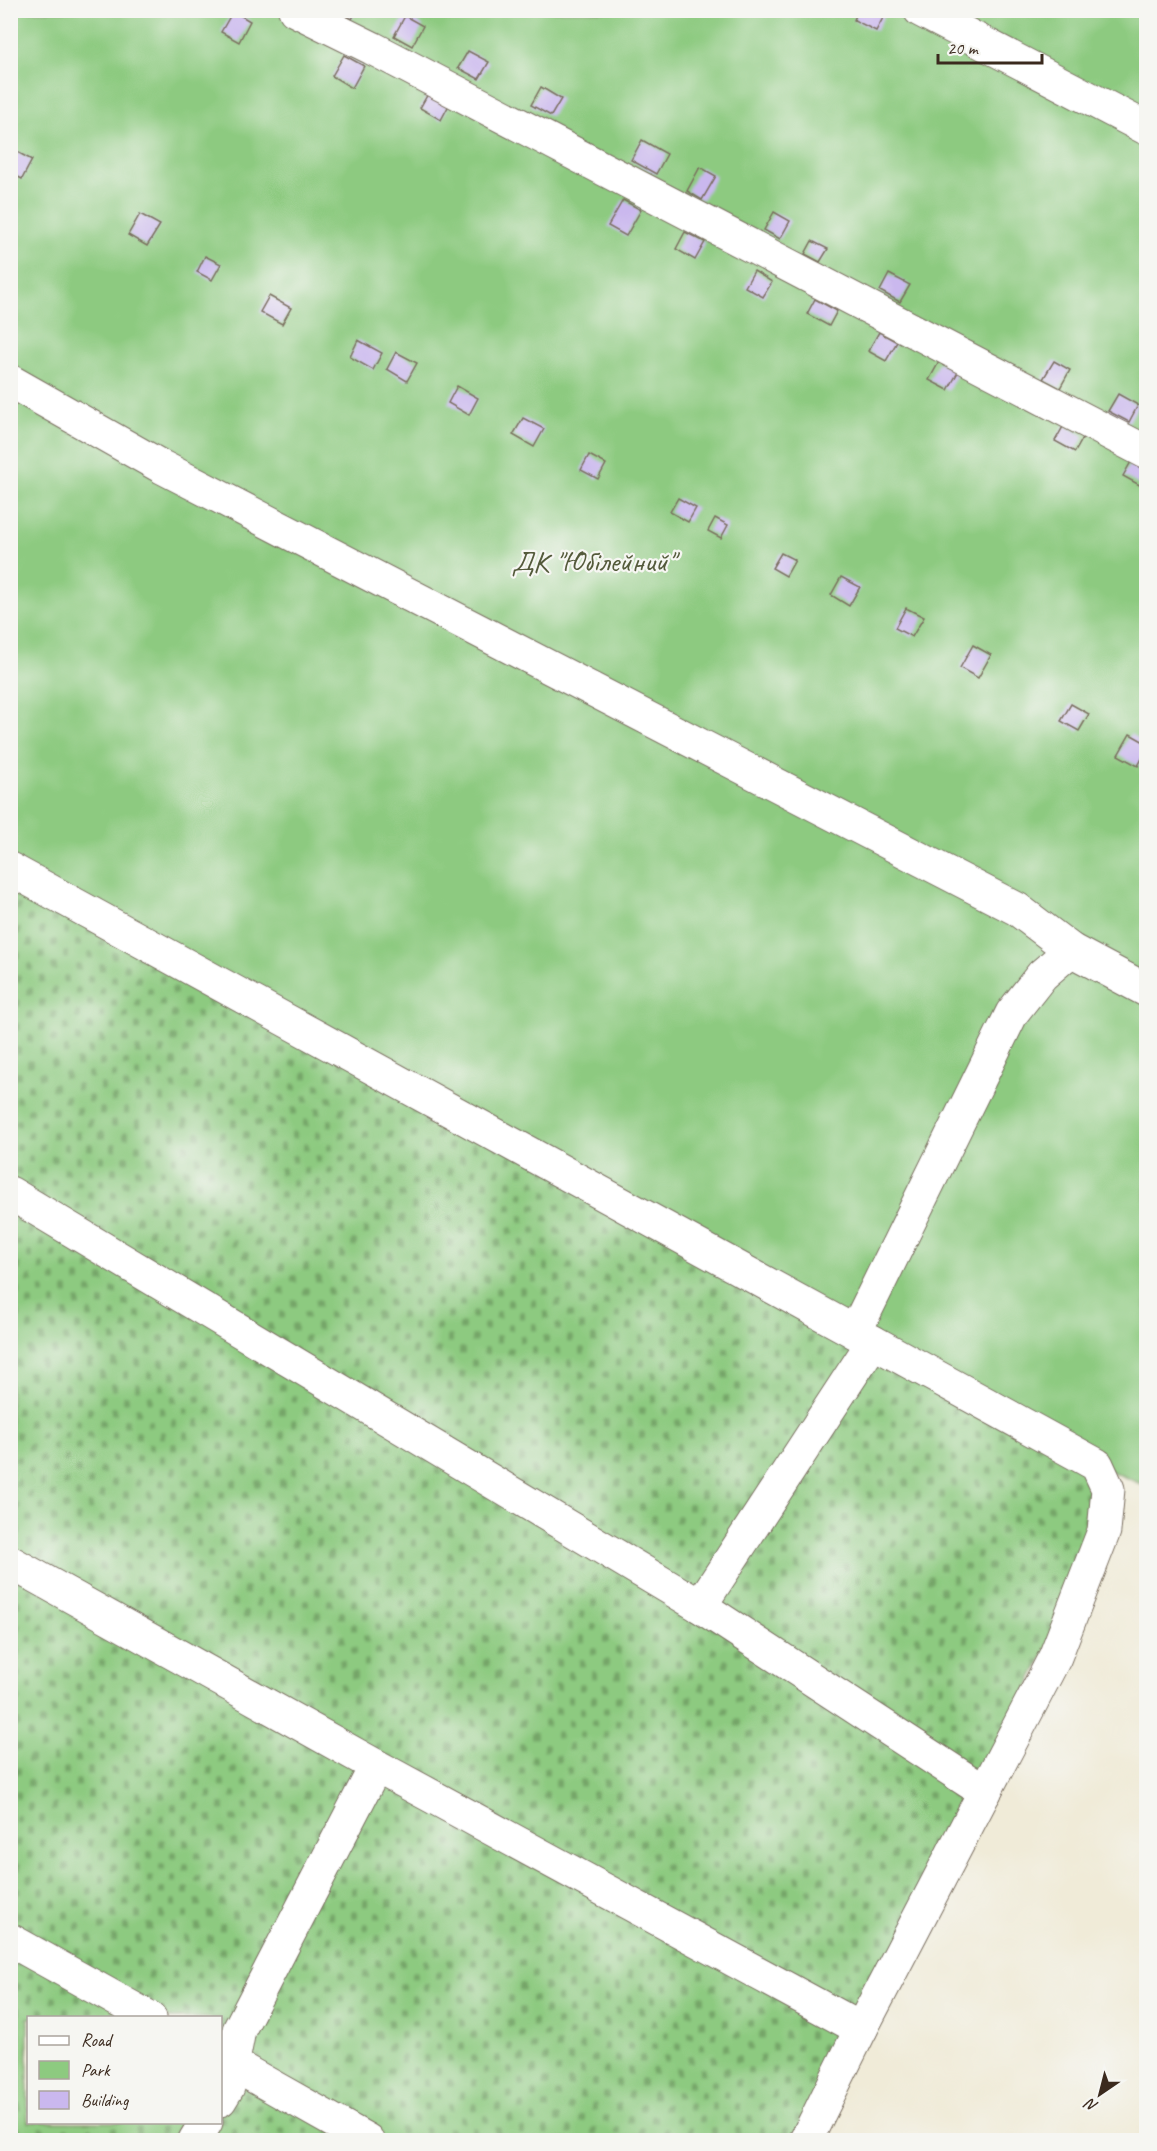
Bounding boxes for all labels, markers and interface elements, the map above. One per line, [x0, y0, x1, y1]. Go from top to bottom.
scale bar [938, 27, 1042, 65]
text: 20 m [947, 37, 980, 59]
park label: ДК "Юбілейний" [511, 542, 681, 580]
legend [27, 2016, 222, 2124]
text: Road [81, 2029, 114, 2051]
text: Park [81, 2059, 111, 2081]
north arrow [1070, 2064, 1130, 2124]
text: Building [81, 2089, 130, 2111]
text: N [1080, 2093, 1102, 2117]

